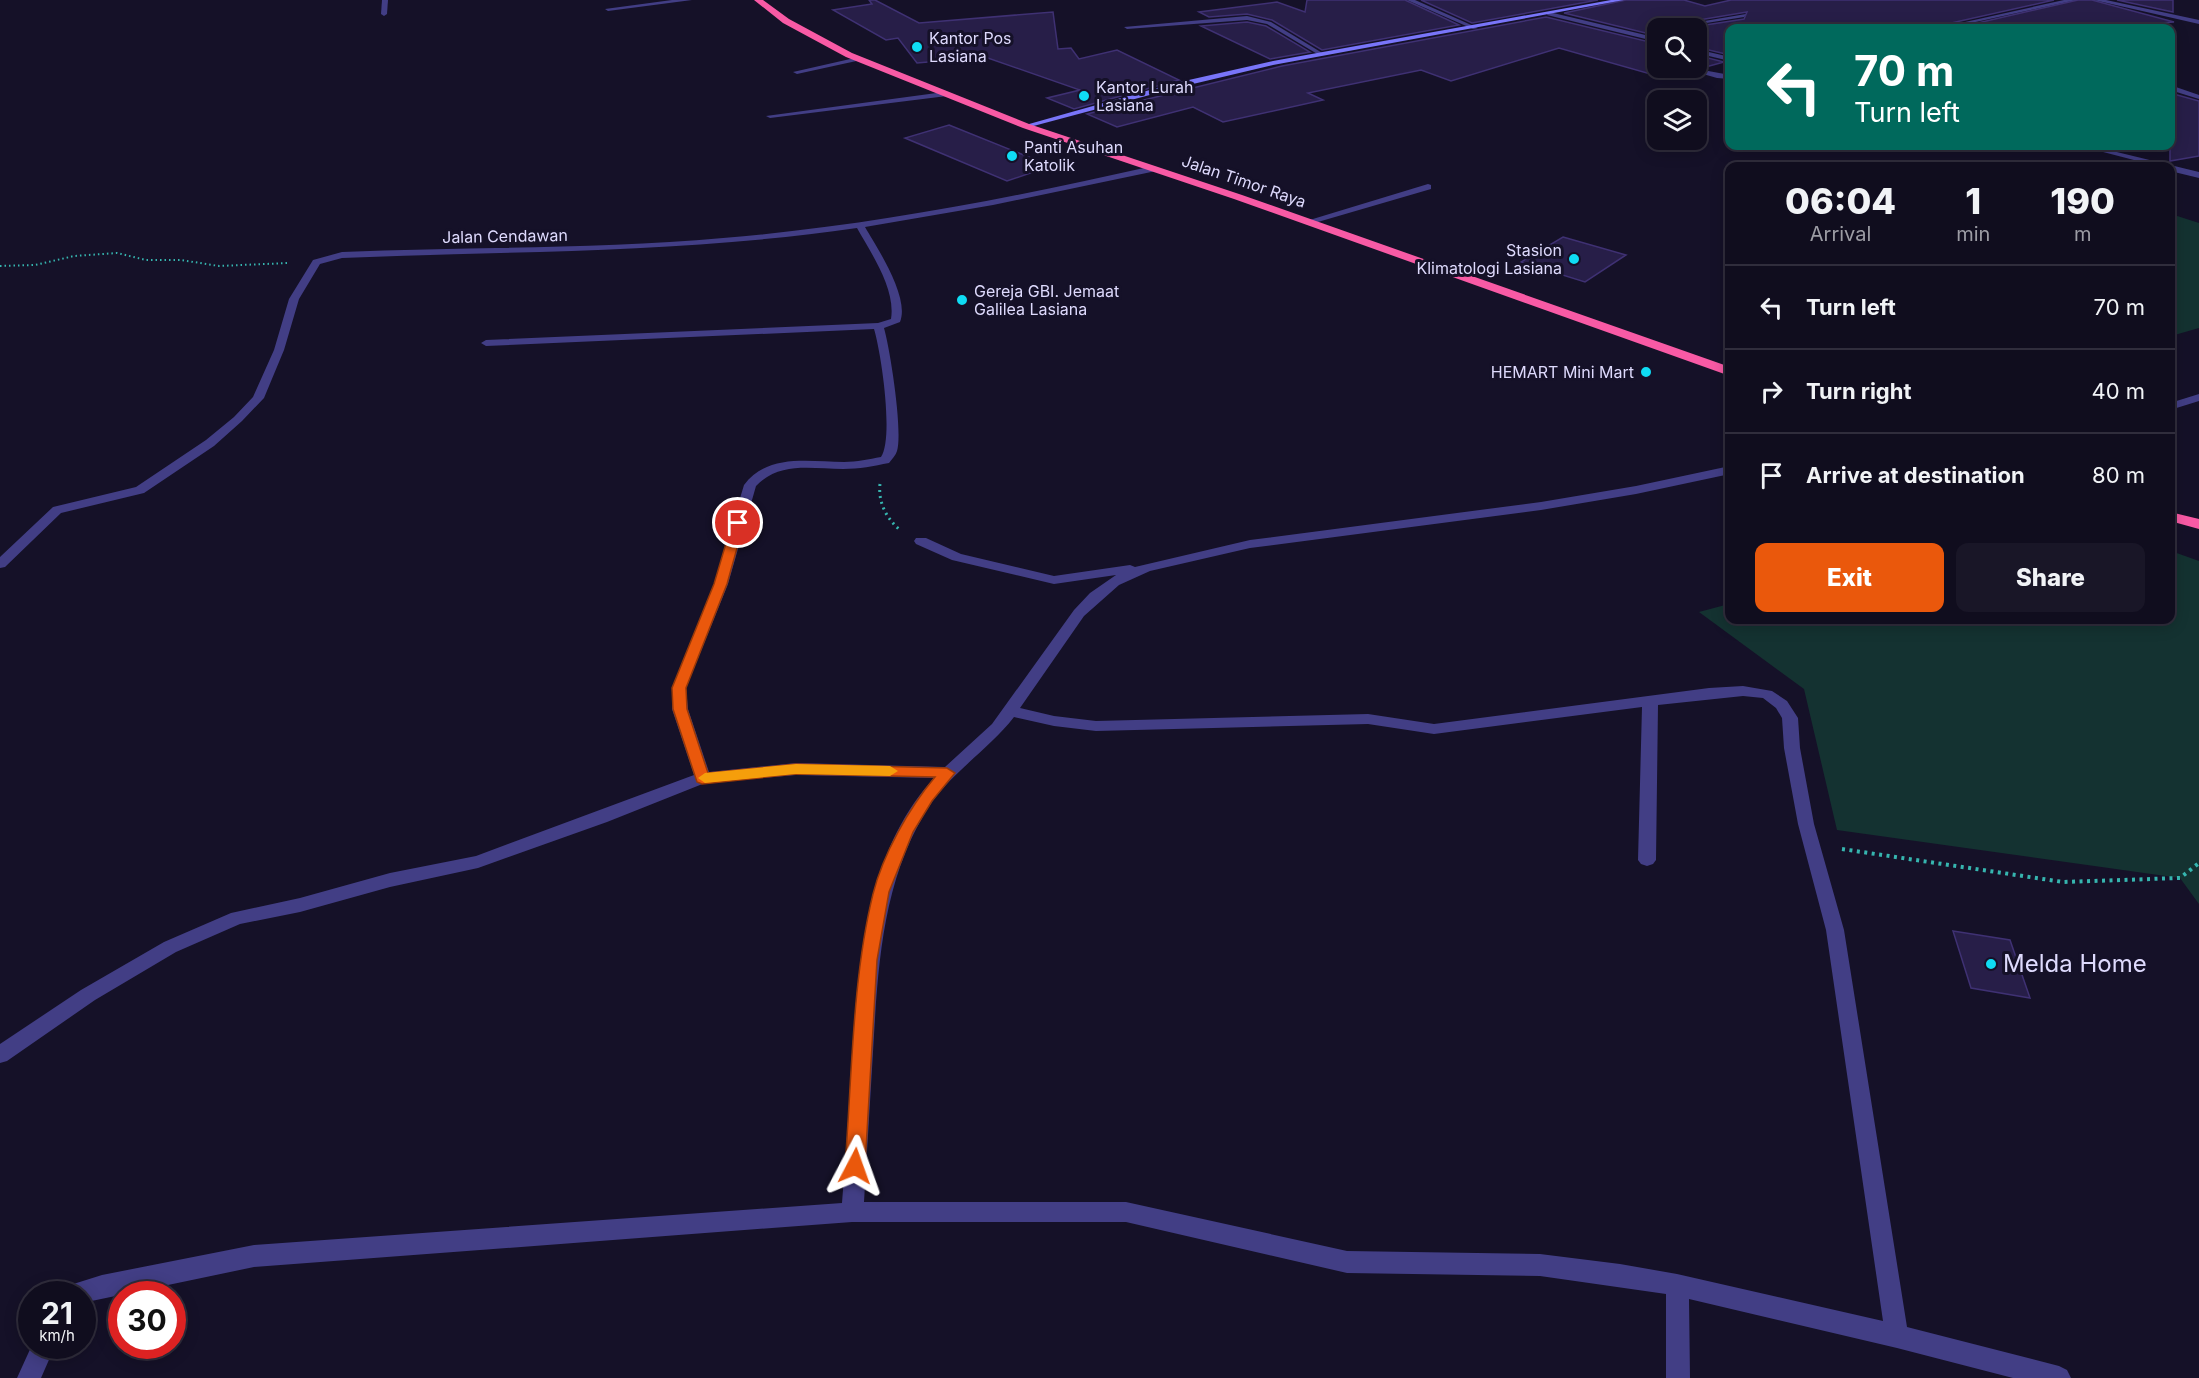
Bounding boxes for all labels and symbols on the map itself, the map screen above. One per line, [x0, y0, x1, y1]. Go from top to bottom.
place label: Kantor Pos Lasiana [929, 28, 1012, 66]
marker: Kantor Pos Lasiana [910, 40, 924, 54]
place label: Kantor Lurah Lasiana [1096, 77, 1193, 115]
marker: Kantor Lurah Lasiana [1077, 89, 1091, 103]
place label: Panti Asuhan Katolik [1024, 137, 1123, 175]
marker: Panti Asuhan Katolik [1005, 149, 1019, 163]
street label: Jalan Timor Raya [1179, 150, 1309, 212]
street label: Jalan Cendawan [442, 225, 568, 247]
place label: Stasion Klimatologi Lasiana [1416, 240, 1562, 278]
marker: Stasion Klimatologi Lasiana [1567, 252, 1581, 266]
place label: Gereja GBI. Jemaat Galilea Lasiana [974, 281, 1119, 319]
marker: Gereja GBI. Jemaat Galilea Lasiana [955, 293, 969, 307]
place label: HEMART Mini Mart [1491, 362, 1634, 382]
marker: HEMART Mini Mart [1639, 365, 1653, 379]
pin [712, 497, 763, 548]
place label: Melda Home [2003, 949, 2147, 978]
marker: Melda Home [1984, 957, 1998, 971]
position arrow [823, 1134, 887, 1198]
speed limit sign: 30 [108, 1281, 186, 1359]

